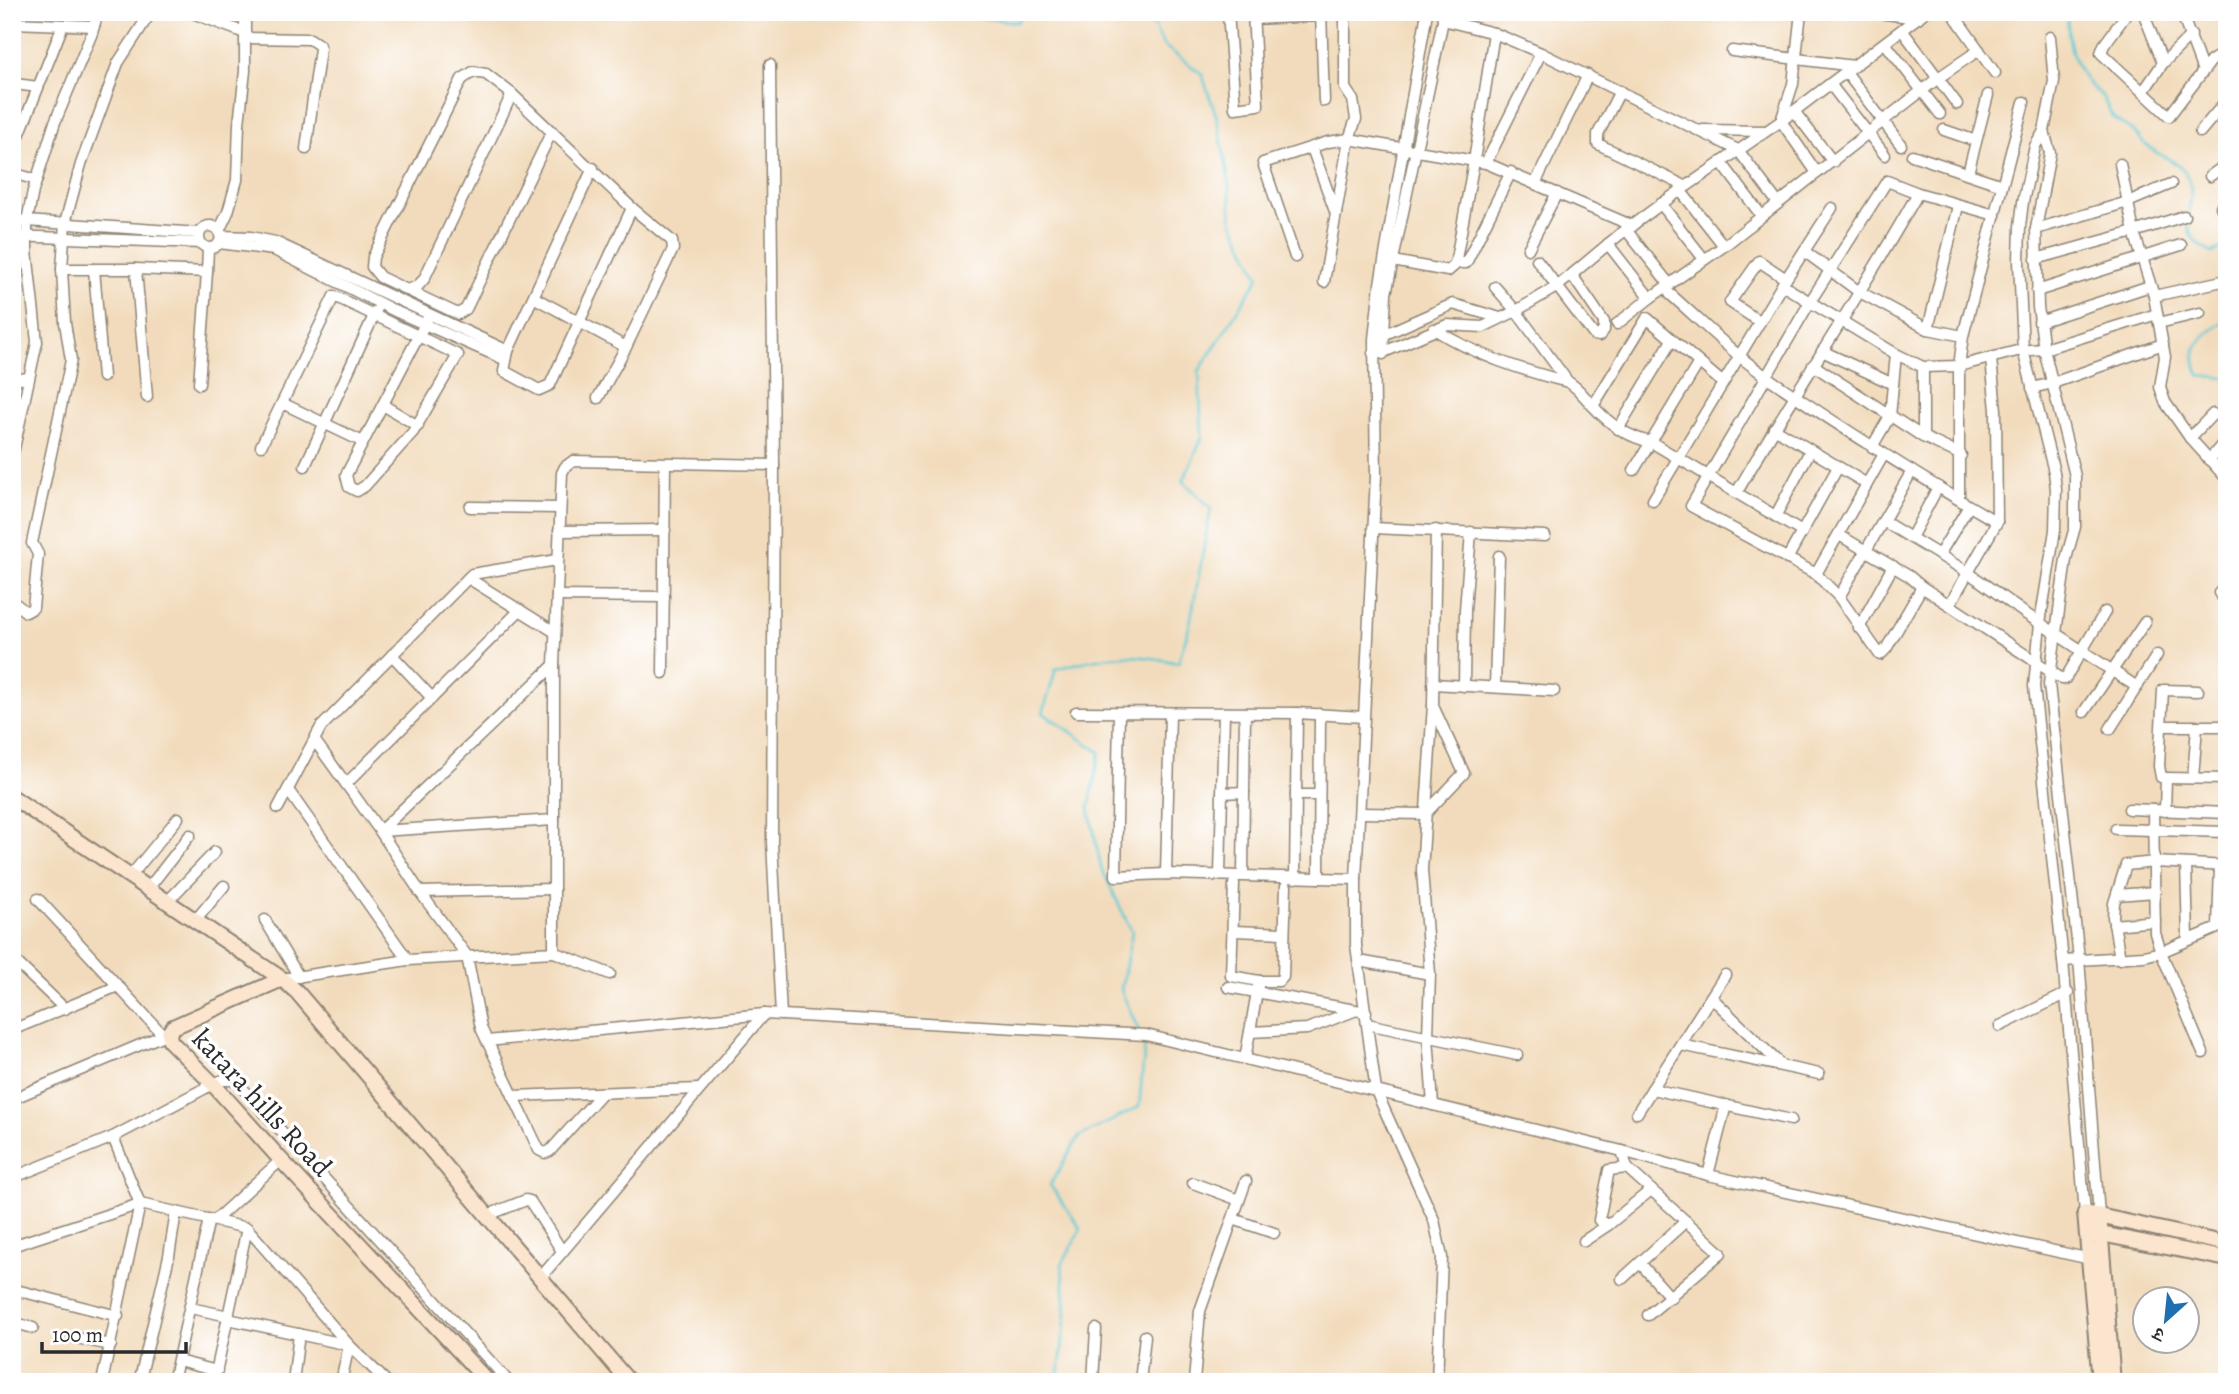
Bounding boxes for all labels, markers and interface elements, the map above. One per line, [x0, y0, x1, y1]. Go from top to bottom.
street label: katara hills Road [184, 1021, 341, 1186]
north arrow [2130, 1286, 2200, 1356]
scale bar [42, 1310, 186, 1354]
text: उ [2147, 1320, 2171, 1349]
text: 100 m [52, 1321, 103, 1349]

